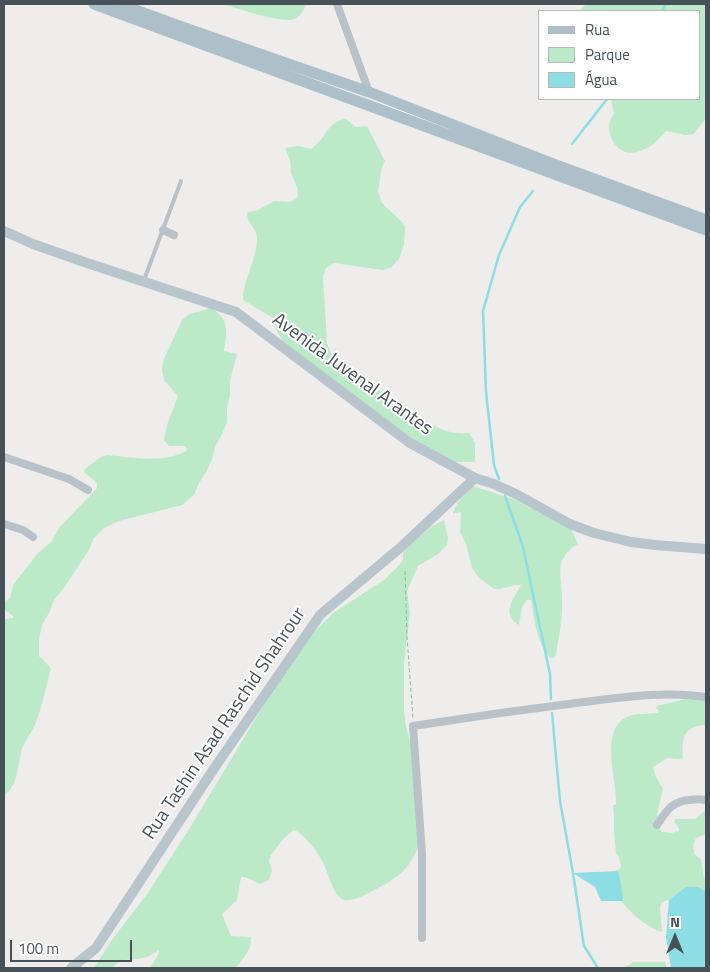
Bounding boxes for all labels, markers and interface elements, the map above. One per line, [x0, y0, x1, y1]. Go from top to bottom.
legend [538, 10, 700, 100]
text: Rua [585, 18, 610, 41]
text: Parque [585, 43, 630, 66]
text: Água [585, 68, 617, 91]
street label: Avenida Juvenal Arantes [267, 309, 437, 441]
street label: Rua Tashin Asad Raschid Shahrour [139, 604, 311, 844]
text: N [670, 911, 680, 932]
north arrow [650, 912, 700, 962]
scale bar [12, 930, 135, 962]
text: 100 m [18, 937, 59, 960]

